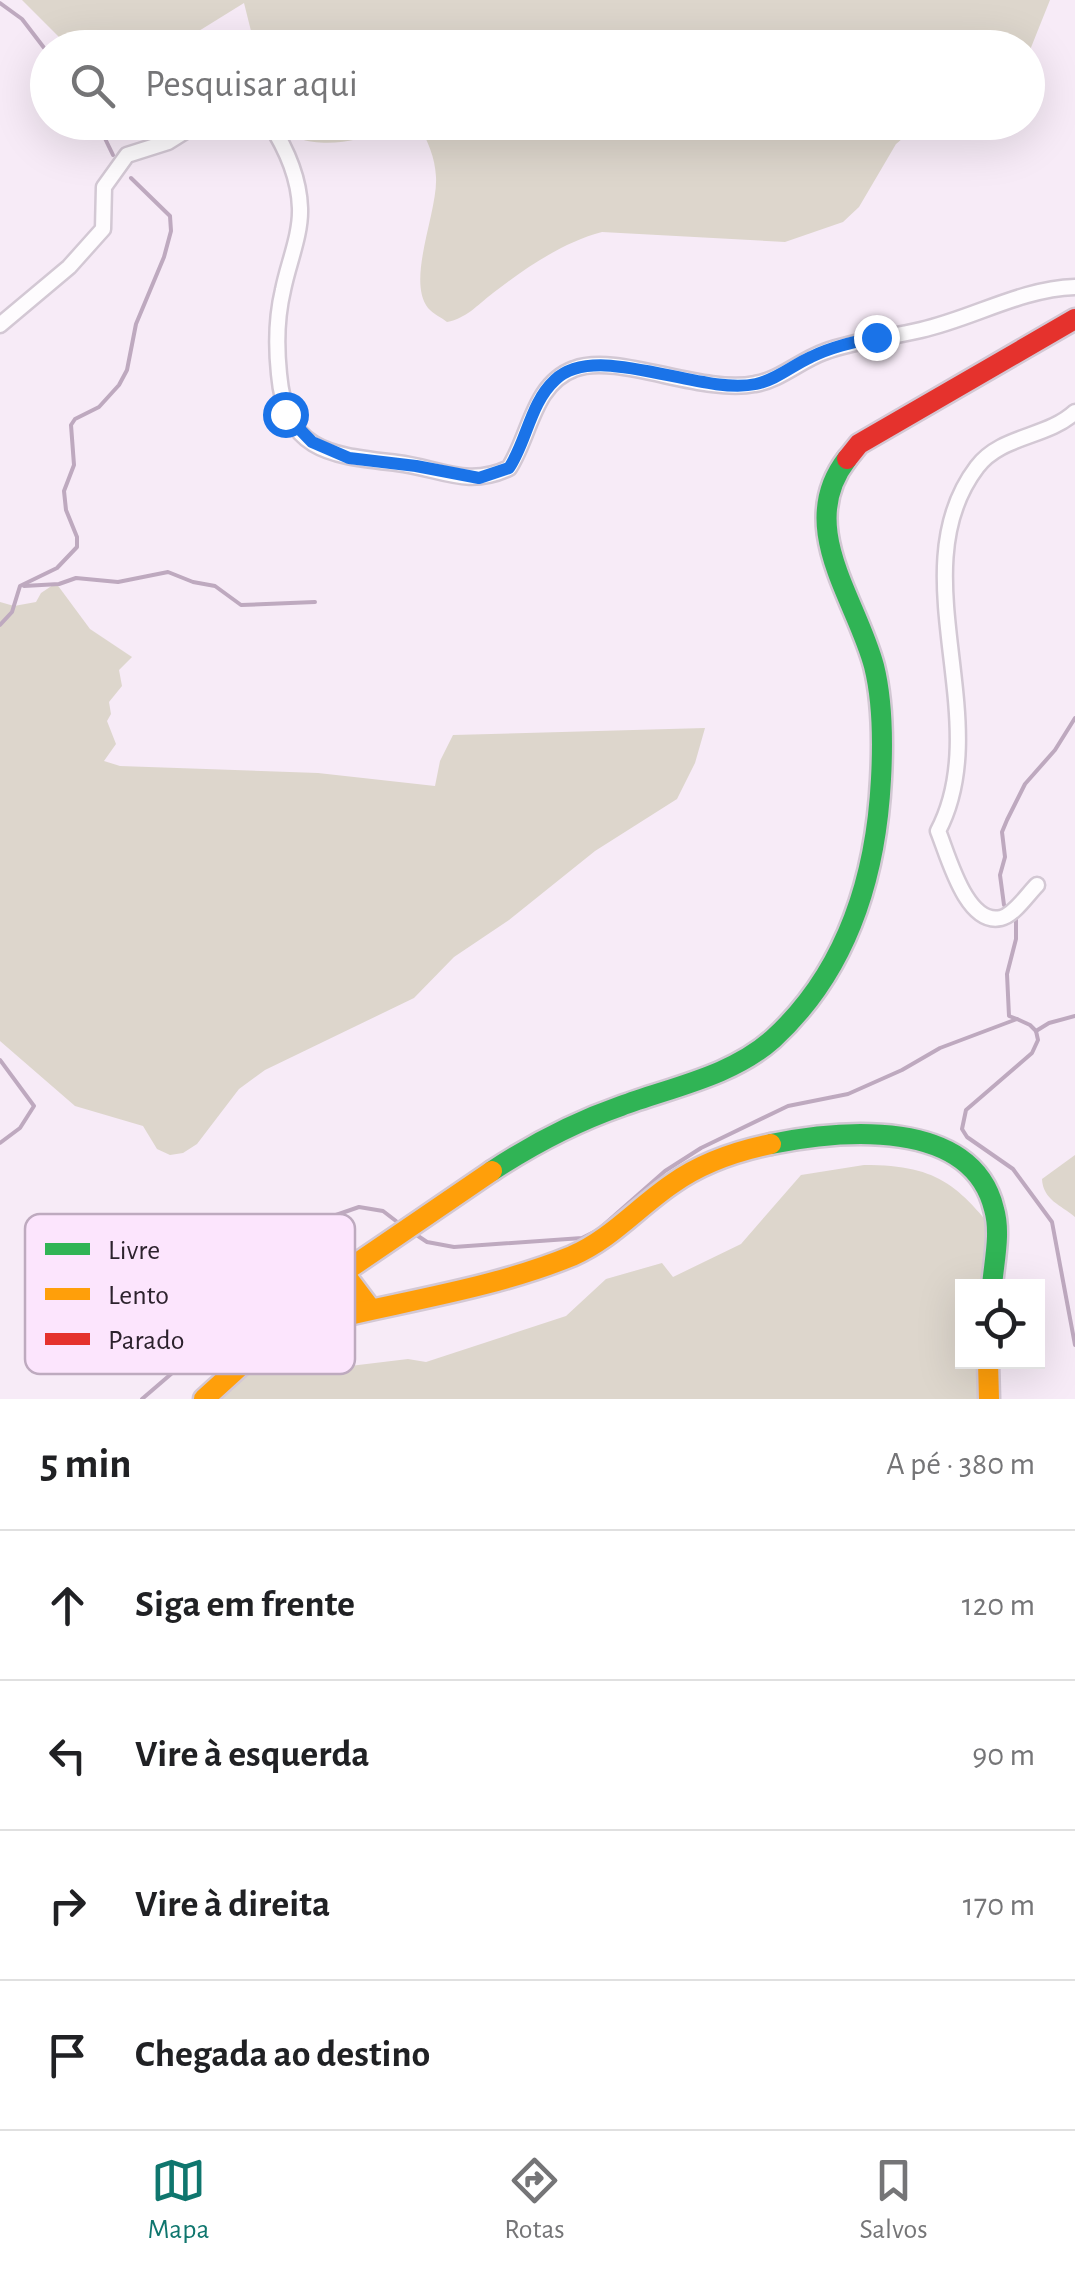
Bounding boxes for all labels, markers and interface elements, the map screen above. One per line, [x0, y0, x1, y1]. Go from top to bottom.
search box [30, 30, 1045, 140]
icon: search [65, 58, 120, 113]
text: Pesquisar aqui [145, 66, 358, 104]
route end [854, 315, 900, 361]
route start [263, 392, 309, 438]
legend [25, 1214, 355, 1374]
text: Livre [108, 1237, 160, 1265]
map controls [955, 1279, 1045, 1369]
button: locate [955, 1279, 1045, 1369]
text: Lento [108, 1282, 169, 1310]
text: Parado [108, 1327, 184, 1355]
text: 5 min [40, 1443, 132, 1485]
text: A pé · 380 m [886, 1448, 1035, 1480]
icon: ahead [40, 1578, 95, 1633]
text: Siga em frente [135, 1586, 355, 1624]
text: 120 m [962, 1589, 1035, 1621]
icon: left [40, 1728, 95, 1783]
text: Vire à esquerda [135, 1736, 370, 1774]
text: 90 m [972, 1739, 1035, 1771]
icon: right [40, 1878, 95, 1933]
text: Vire à direita [135, 1886, 330, 1924]
text: 170 m [963, 1889, 1035, 1921]
icon: arrive [40, 2028, 95, 2083]
text: Chegada ao destino [135, 2036, 430, 2074]
tab: Mapa [147, 2153, 209, 2247]
tab: Rotas [504, 2153, 565, 2247]
tab: Salvos [860, 2153, 928, 2247]

